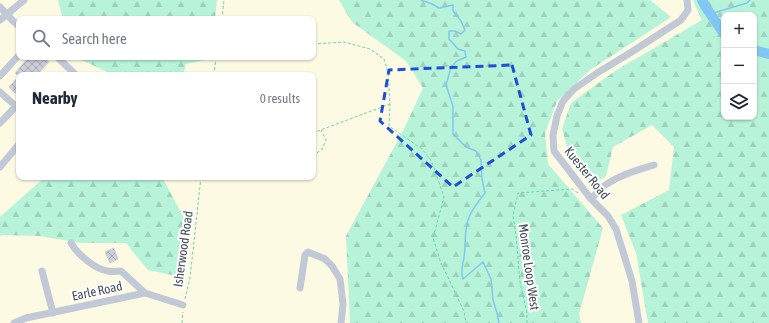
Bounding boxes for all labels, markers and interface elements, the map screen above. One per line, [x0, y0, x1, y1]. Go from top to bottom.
map controls [721, 12, 757, 120]
button: + [721, 12, 757, 48]
search box [16, 16, 316, 60]
icon: search [30, 27, 52, 49]
text: Search here [62, 30, 127, 47]
button: − [721, 48, 757, 84]
button: layers [721, 84, 757, 120]
text: Nearby [32, 88, 78, 108]
text: 0 results [260, 91, 300, 106]
street label: Kuester Road [561, 144, 613, 202]
street label: Isherwood Road [170, 210, 196, 288]
street label: Monroe Loop West [516, 223, 543, 311]
street label: Earle Road [70, 278, 124, 304]

